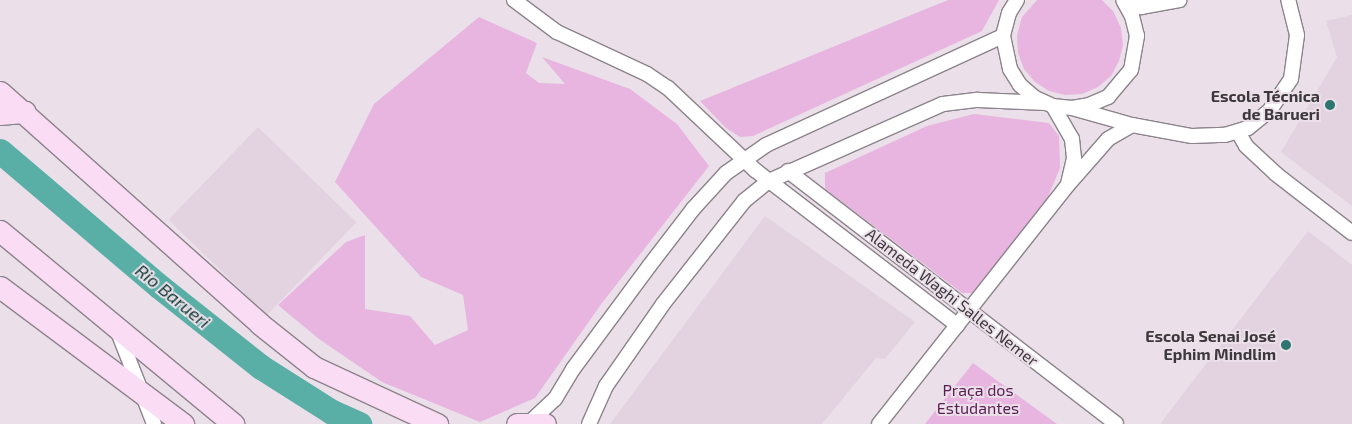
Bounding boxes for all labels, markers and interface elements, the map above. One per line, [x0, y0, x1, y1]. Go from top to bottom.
place label: Escola Técnica de Barueri [1210, 86, 1320, 124]
marker: Escola Técnica de Barueri [1324, 99, 1336, 111]
street label: Alameda Waghi Salles Nemer [862, 224, 1042, 370]
water label: Rio Barueri [131, 259, 215, 333]
place label: Escola Senai José Ephim Mindlim [1145, 326, 1276, 364]
marker: Escola Senai José Ephim Mindlim [1280, 339, 1292, 351]
park label: Praça dos Estudantes [937, 380, 1019, 418]

